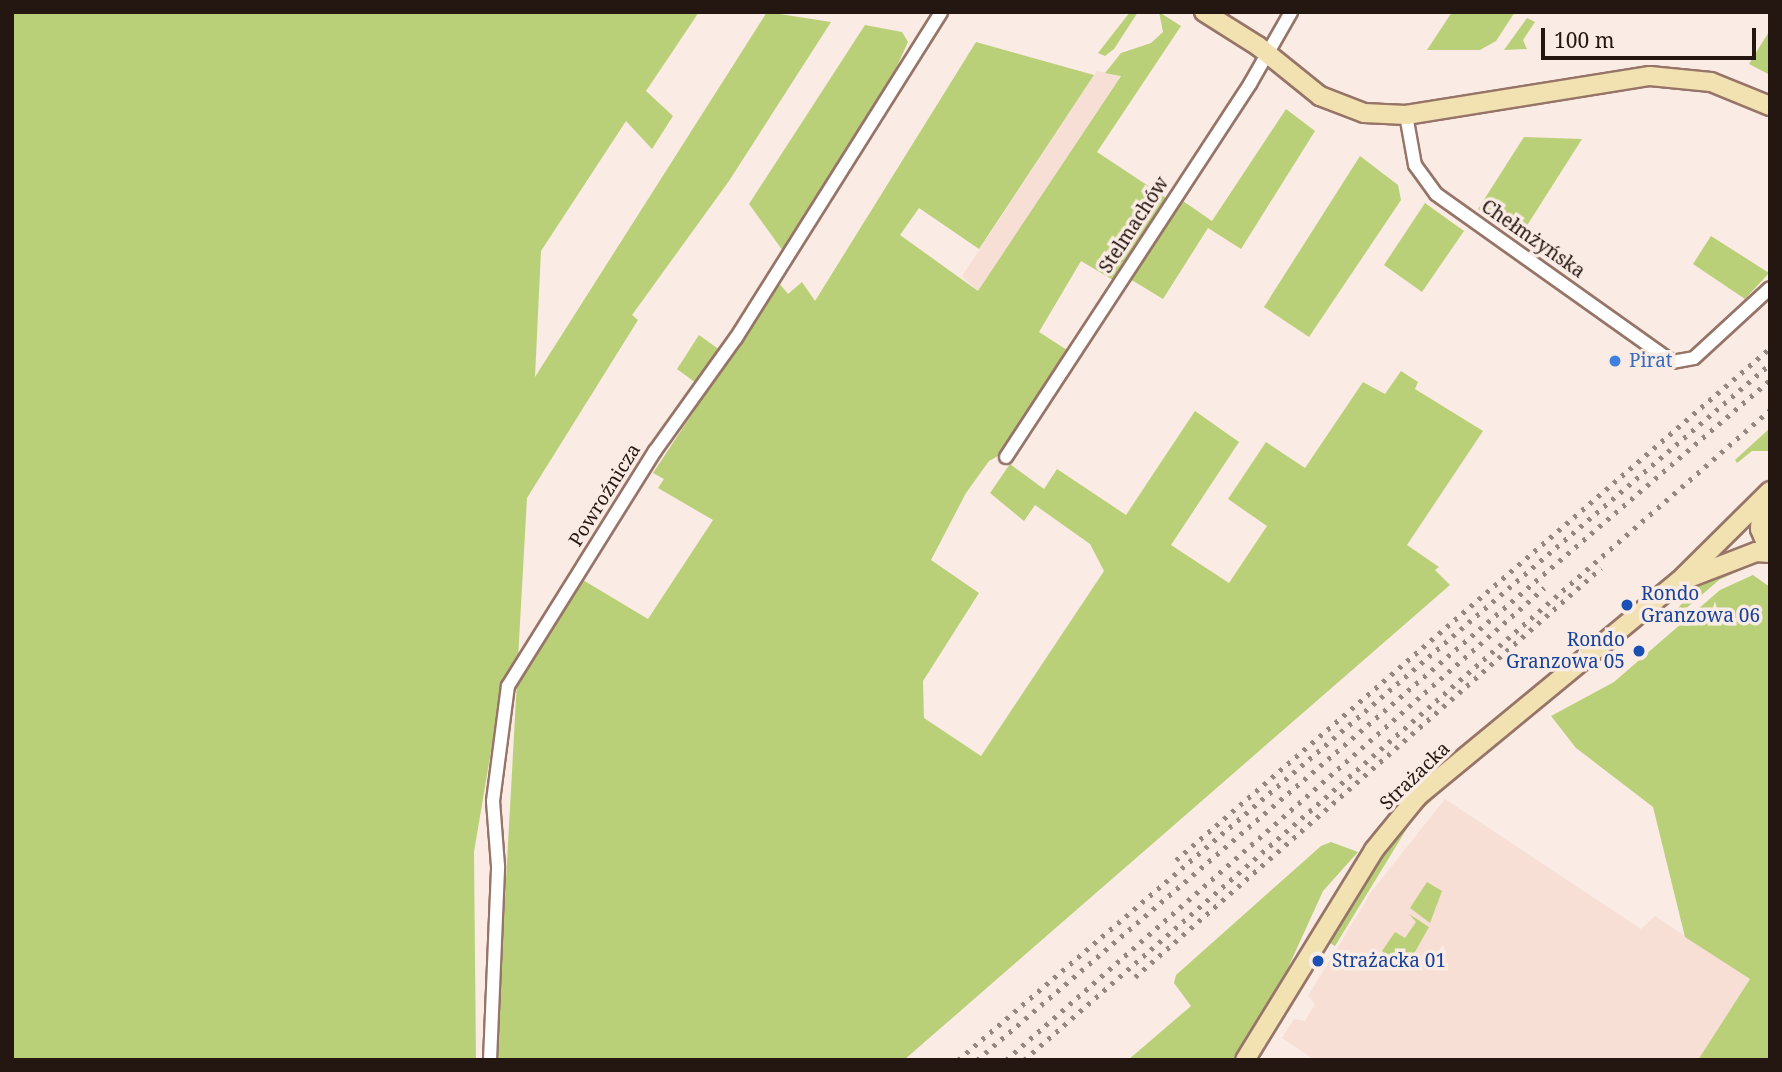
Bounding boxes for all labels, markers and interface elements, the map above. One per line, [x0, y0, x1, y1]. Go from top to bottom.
scale bar [1544, 14, 1759, 58]
text: 100 m [1554, 26, 1615, 54]
street label: Stelmachów [1094, 172, 1174, 278]
street label: Chełmżyńska [1477, 195, 1589, 283]
place label: Pirat [1629, 350, 1673, 372]
marker: Pirat [1607, 353, 1623, 369]
street label: Powroźnicza [564, 440, 646, 550]
place label: Rondo Granzowa 06 [1641, 583, 1760, 627]
marker: Rondo Granzowa 06 [1619, 597, 1635, 613]
place label: Rondo Granzowa 05 [1506, 629, 1625, 673]
marker: Rondo Granzowa 05 [1631, 643, 1647, 659]
street label: Strażacka [1375, 737, 1455, 815]
place label: Strażacka 01 [1332, 950, 1446, 972]
marker: Strażacka 01 [1310, 953, 1326, 969]

